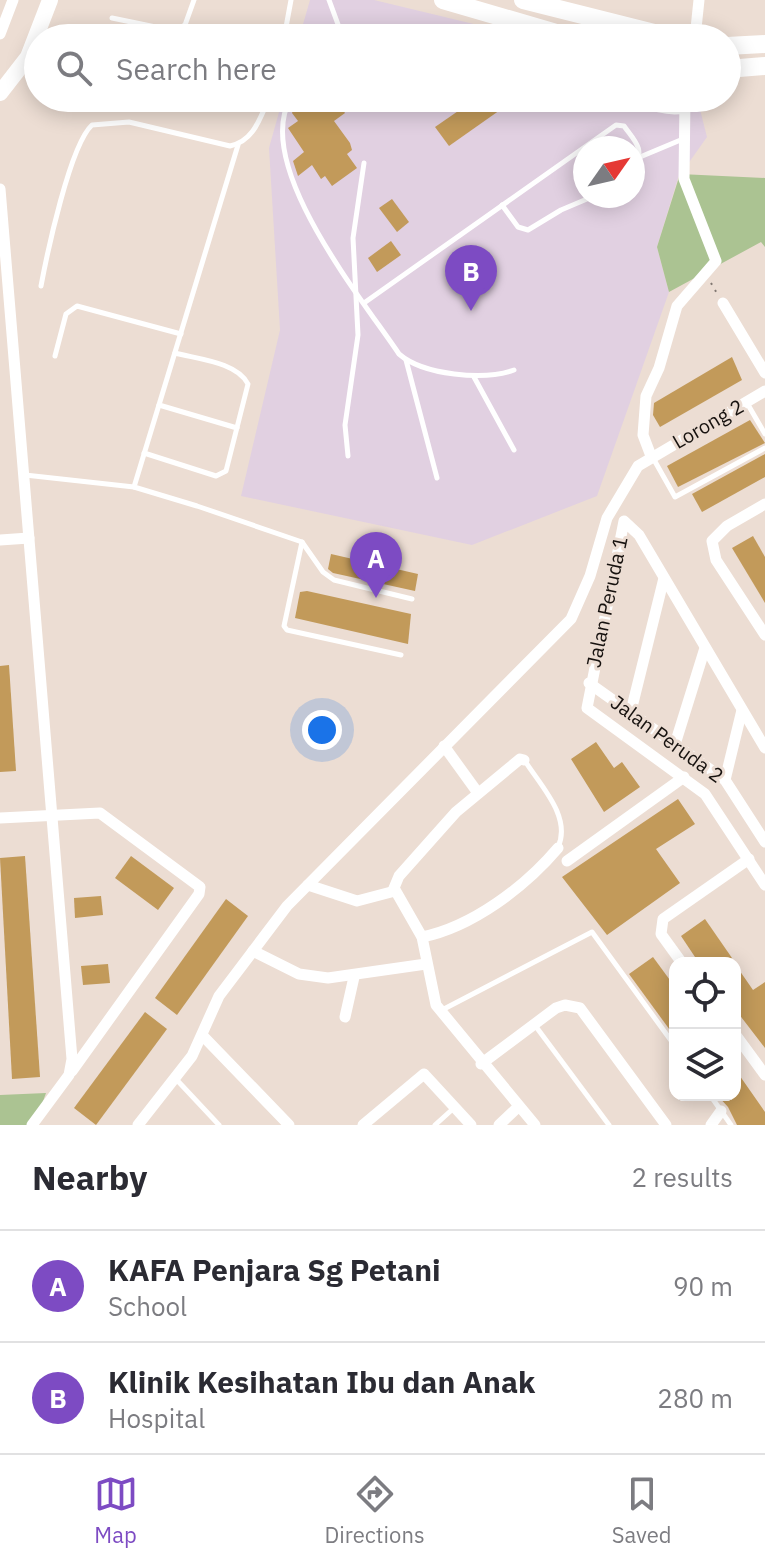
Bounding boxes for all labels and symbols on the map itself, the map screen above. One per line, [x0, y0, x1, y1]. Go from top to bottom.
north arrow [573, 136, 645, 208]
pin: B [445, 245, 497, 311]
street label: Lorong 2 [667, 392, 748, 455]
pin: A [350, 532, 402, 598]
street label: Jalan Peruda 1 [579, 534, 634, 670]
street label: Jalan Peruda 2 [605, 688, 729, 789]
your location [302, 710, 342, 750]

